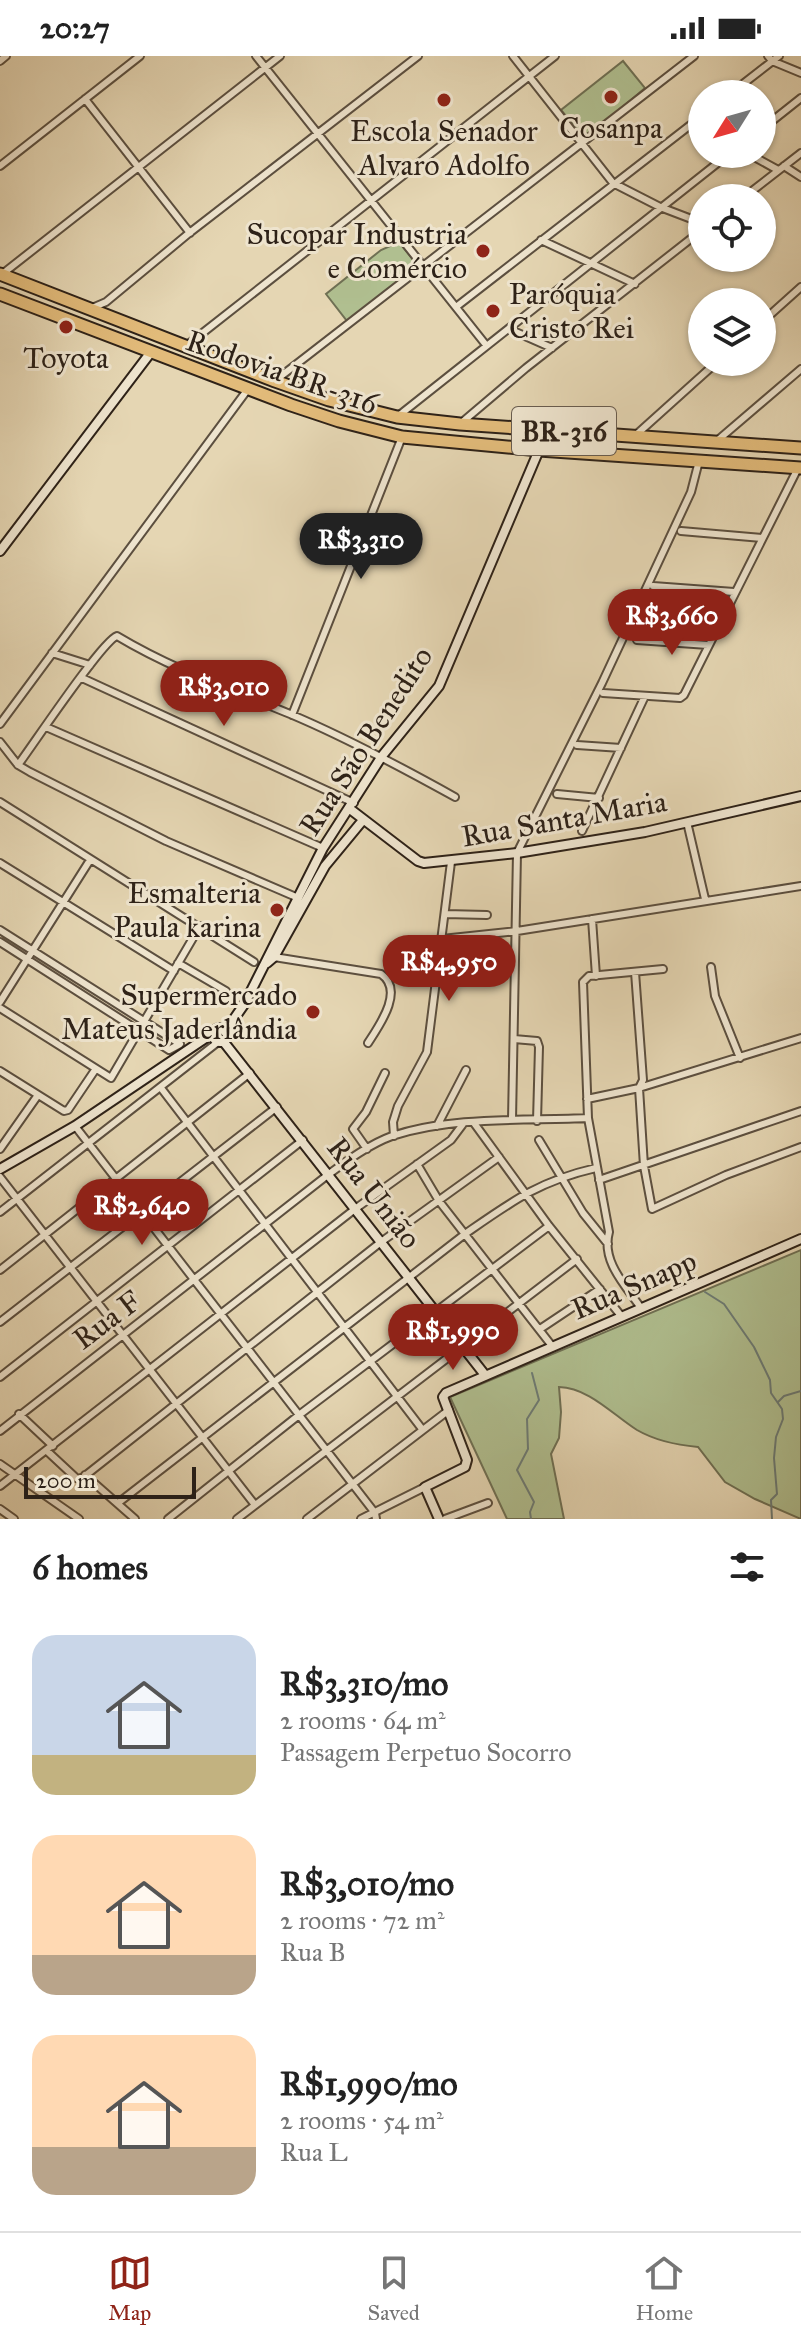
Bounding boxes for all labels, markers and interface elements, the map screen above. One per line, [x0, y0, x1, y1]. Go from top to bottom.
text: 20:27 [40, 10, 110, 46]
north arrow [688, 80, 776, 168]
map controls [688, 80, 776, 376]
marker: Cosanpa [602, 88, 620, 106]
marker: Escola Senador Alvaro Adolfo [435, 91, 453, 109]
place label: Cosanpa [559, 110, 663, 146]
place label: Escola Senador Alvaro Adolfo [350, 113, 539, 183]
button: locate [688, 184, 776, 272]
place label: Sucopar Industria e Comércio [246, 216, 467, 286]
marker: Sucopar Industria e Comércio [474, 242, 492, 260]
place label: Paróquia Cristo Rei [509, 276, 634, 346]
button: layers [688, 288, 776, 376]
marker: Paróquia Cristo Rei [484, 302, 502, 320]
marker: Toyota [57, 318, 75, 336]
street label: Rodovia BR-316 [181, 322, 384, 422]
place label: Toyota [23, 340, 109, 376]
road number: BR-316 [512, 407, 616, 455]
pin: R$3,310 [287, 513, 435, 581]
text: R$3,310 [318, 523, 404, 555]
pin: R$3,660 [598, 589, 746, 657]
text: R$3,660 [626, 599, 718, 631]
street label: Rua São Benedito [292, 640, 440, 842]
pin: R$3,010 [150, 660, 298, 728]
text: R$3,010 [178, 670, 270, 702]
street label: Rua Santa Maria [459, 783, 670, 855]
place label: Esmalteria Paula karina [113, 875, 261, 945]
marker: Esmalteria Paula karina [268, 901, 286, 919]
pin: R$4,950 [375, 935, 523, 1003]
text: R$4,950 [401, 945, 497, 977]
place label: Supermercado Mateus Jaderlândia [61, 977, 297, 1047]
marker: Supermercado Mateus Jaderlândia [304, 1003, 322, 1021]
street label: Rua União [319, 1130, 429, 1256]
pin: R$2,640 [68, 1179, 216, 1247]
text: R$2,640 [94, 1189, 190, 1221]
street label: Rua Snapp [566, 1243, 702, 1327]
street label: Rua F [66, 1283, 148, 1357]
pin: R$1,990 [379, 1304, 527, 1372]
text: R$1,990 [406, 1314, 500, 1346]
scale bar [24, 1463, 196, 1499]
text: 200 m [36, 1467, 96, 1494]
icon: filters [725, 1545, 769, 1589]
text: 6 homes [32, 1547, 148, 1588]
text: R$3,310/mo [280, 1663, 448, 1704]
icon: home [96, 1667, 192, 1763]
text: 2 rooms · 64 m² [280, 1704, 446, 1736]
text: Passagem Perpetuo Socorro [280, 1736, 571, 1768]
text: R$3,010/mo [280, 1863, 454, 1904]
icon: home [96, 1867, 192, 1963]
text: 2 rooms · 72 m² [280, 1904, 444, 1936]
text: Rua B [280, 1936, 346, 1968]
text: R$1,990/mo [280, 2063, 458, 2104]
icon: home [96, 2067, 192, 2163]
text: 2 rooms · 54 m² [280, 2104, 444, 2136]
text: Rua L [280, 2136, 348, 2168]
tab: Map [108, 2251, 152, 2326]
tab: Saved [368, 2251, 420, 2326]
tab: Home [636, 2251, 693, 2326]

